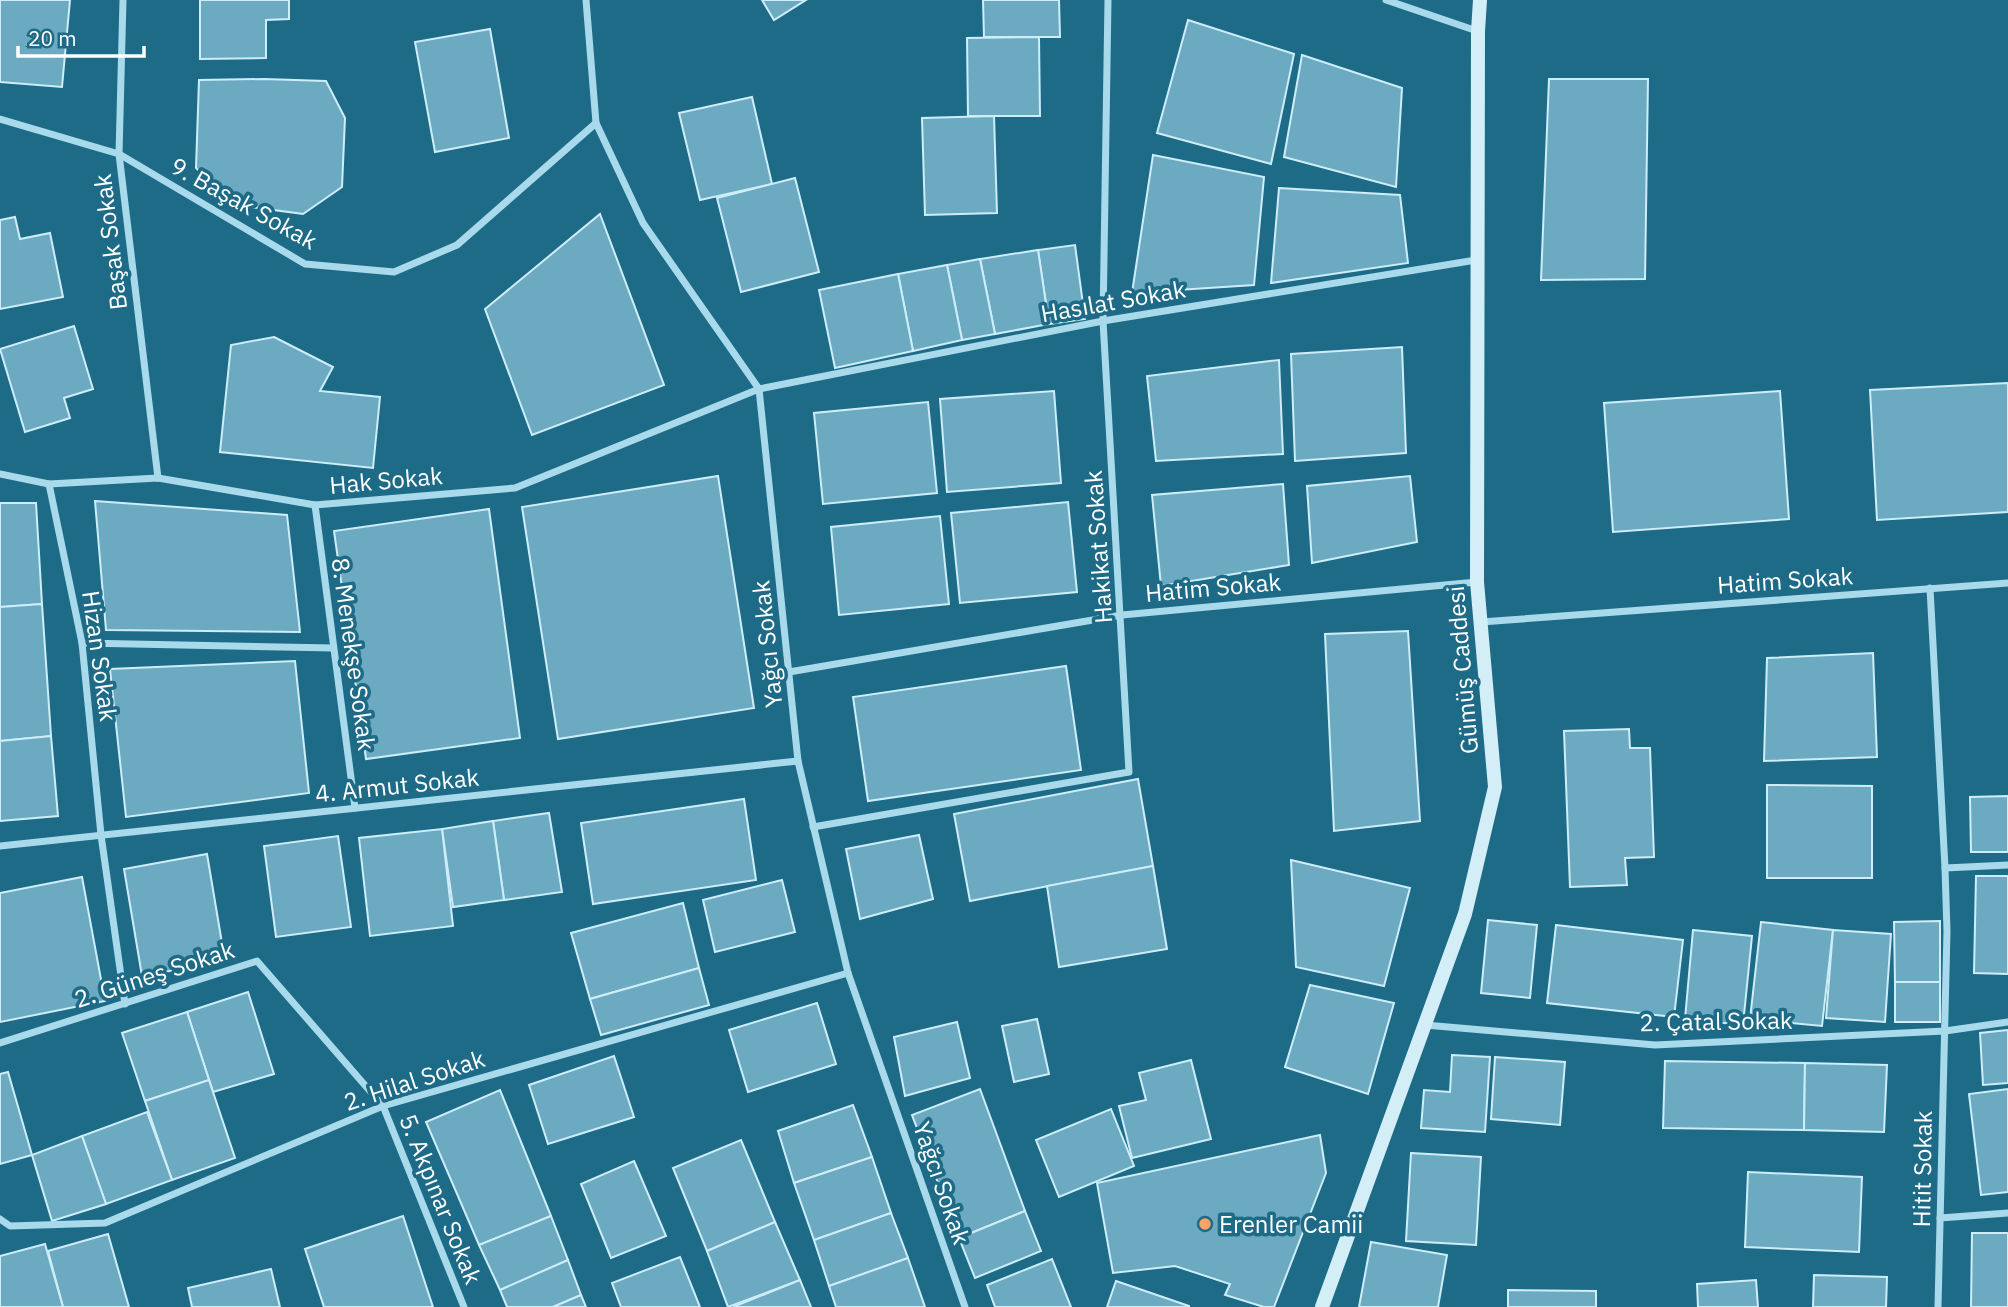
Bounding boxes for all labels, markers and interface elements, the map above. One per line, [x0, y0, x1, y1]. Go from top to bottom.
scale bar [18, 14, 144, 58]
text: 20 m [28, 24, 77, 52]
street label: 9. Başak Sokak [165, 149, 323, 257]
street label: Başak Sokak [86, 172, 134, 312]
street label: Hasılat Sokak [1038, 272, 1188, 329]
street label: Hak Sokak [328, 459, 444, 501]
street label: Hakikat Sokak [1077, 469, 1119, 625]
street label: 8. Menekşe Sokak [325, 556, 383, 753]
street label: Hatim Sokak [1716, 559, 1854, 601]
street label: Hatim Sokak [1144, 565, 1283, 609]
street label: Yağcı Sokak [744, 579, 790, 709]
street label: Gümüş Caddesi [1439, 585, 1485, 755]
street label: Hizan Sokak [75, 589, 125, 724]
street label: 4. Armut Sokak [313, 760, 481, 810]
street label: 2. Güneş Sokak [70, 933, 238, 1015]
street label: 2. Çatal Sokak [1639, 1004, 1793, 1038]
street label: 2. Hilal Sokak [339, 1042, 489, 1118]
street label: 5. Akpınar Sokak [392, 1109, 490, 1289]
street label: Hitit Sokak [1905, 1110, 1939, 1228]
street label: Yağcı Sokak [906, 1117, 978, 1249]
place label: Erenler Camii [1219, 1208, 1363, 1240]
marker: Erenler Camii [1197, 1216, 1213, 1232]

